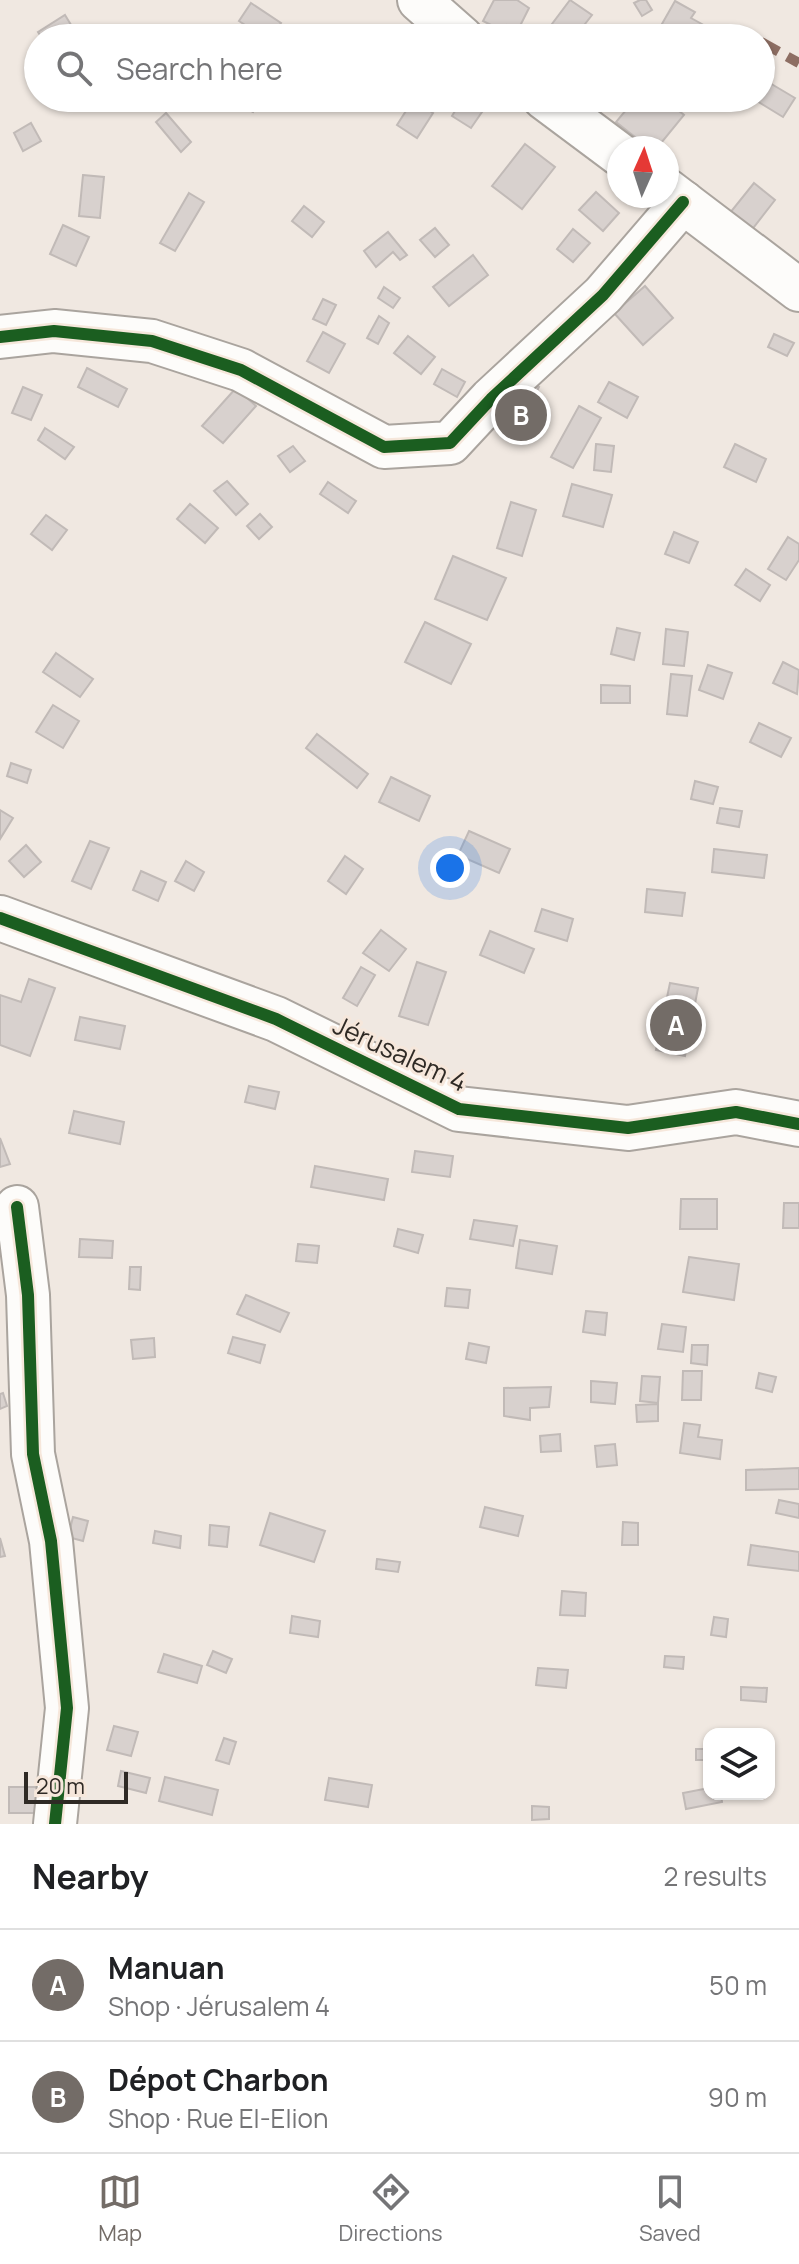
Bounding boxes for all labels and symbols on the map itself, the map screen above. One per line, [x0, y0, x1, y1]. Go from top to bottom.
north arrow [607, 136, 679, 208]
pin: B [495, 385, 547, 445]
your location [430, 848, 470, 888]
pin: A [650, 995, 702, 1055]
street label: Jérusalem 4 [328, 1006, 473, 1100]
scale bar [24, 1768, 128, 1804]

